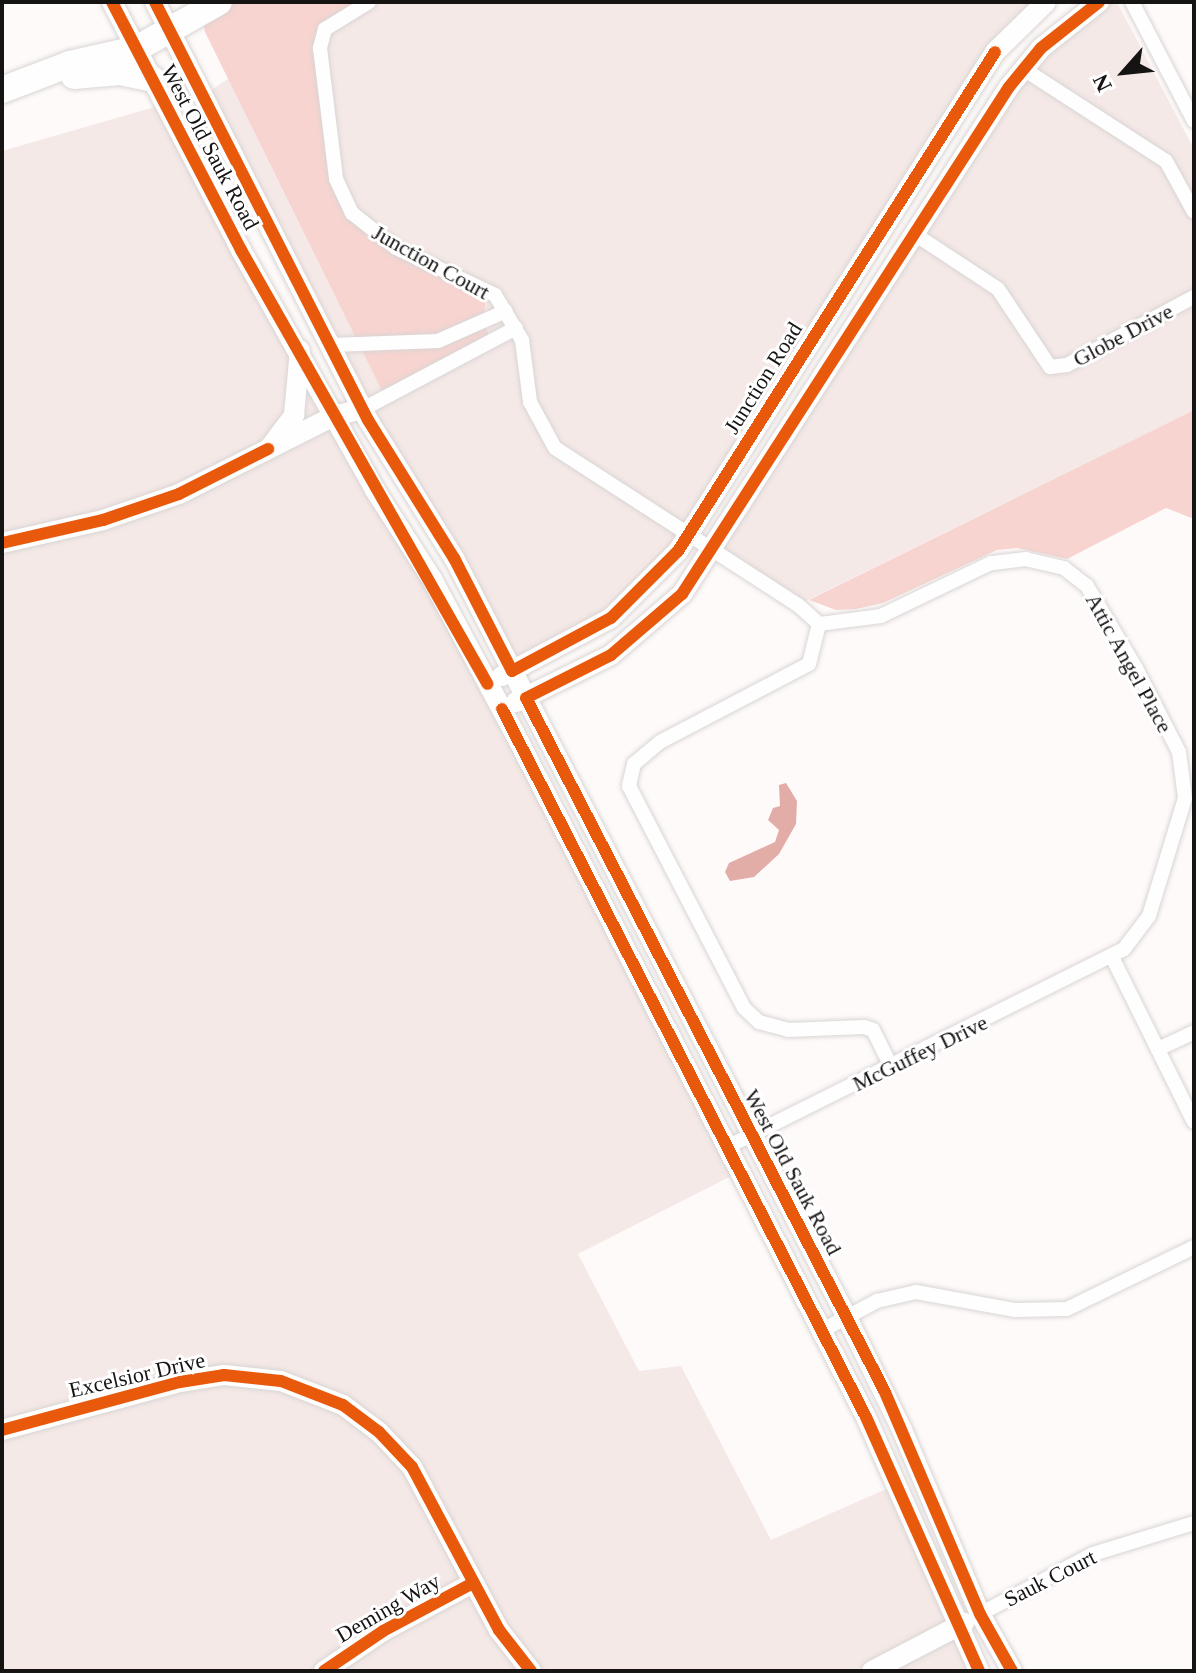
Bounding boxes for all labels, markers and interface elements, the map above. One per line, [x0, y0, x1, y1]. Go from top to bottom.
north arrow [1084, 32, 1164, 112]
street label: West Old Sauk Road [155, 60, 265, 234]
text: N [1087, 70, 1117, 96]
street label: Junction Court [368, 219, 494, 305]
street label: Globe Drive [1069, 298, 1177, 372]
street label: Junction Road [718, 317, 808, 439]
street label: Attic Angel Place [1080, 588, 1178, 738]
street label: McGuffey Drive [848, 1009, 992, 1097]
street label: West Old Sauk Road [738, 1085, 848, 1259]
street label: Excelsior Drive [66, 1347, 208, 1403]
street label: Sauk Court [1000, 1544, 1100, 1612]
street label: Deming Way [331, 1568, 445, 1648]

